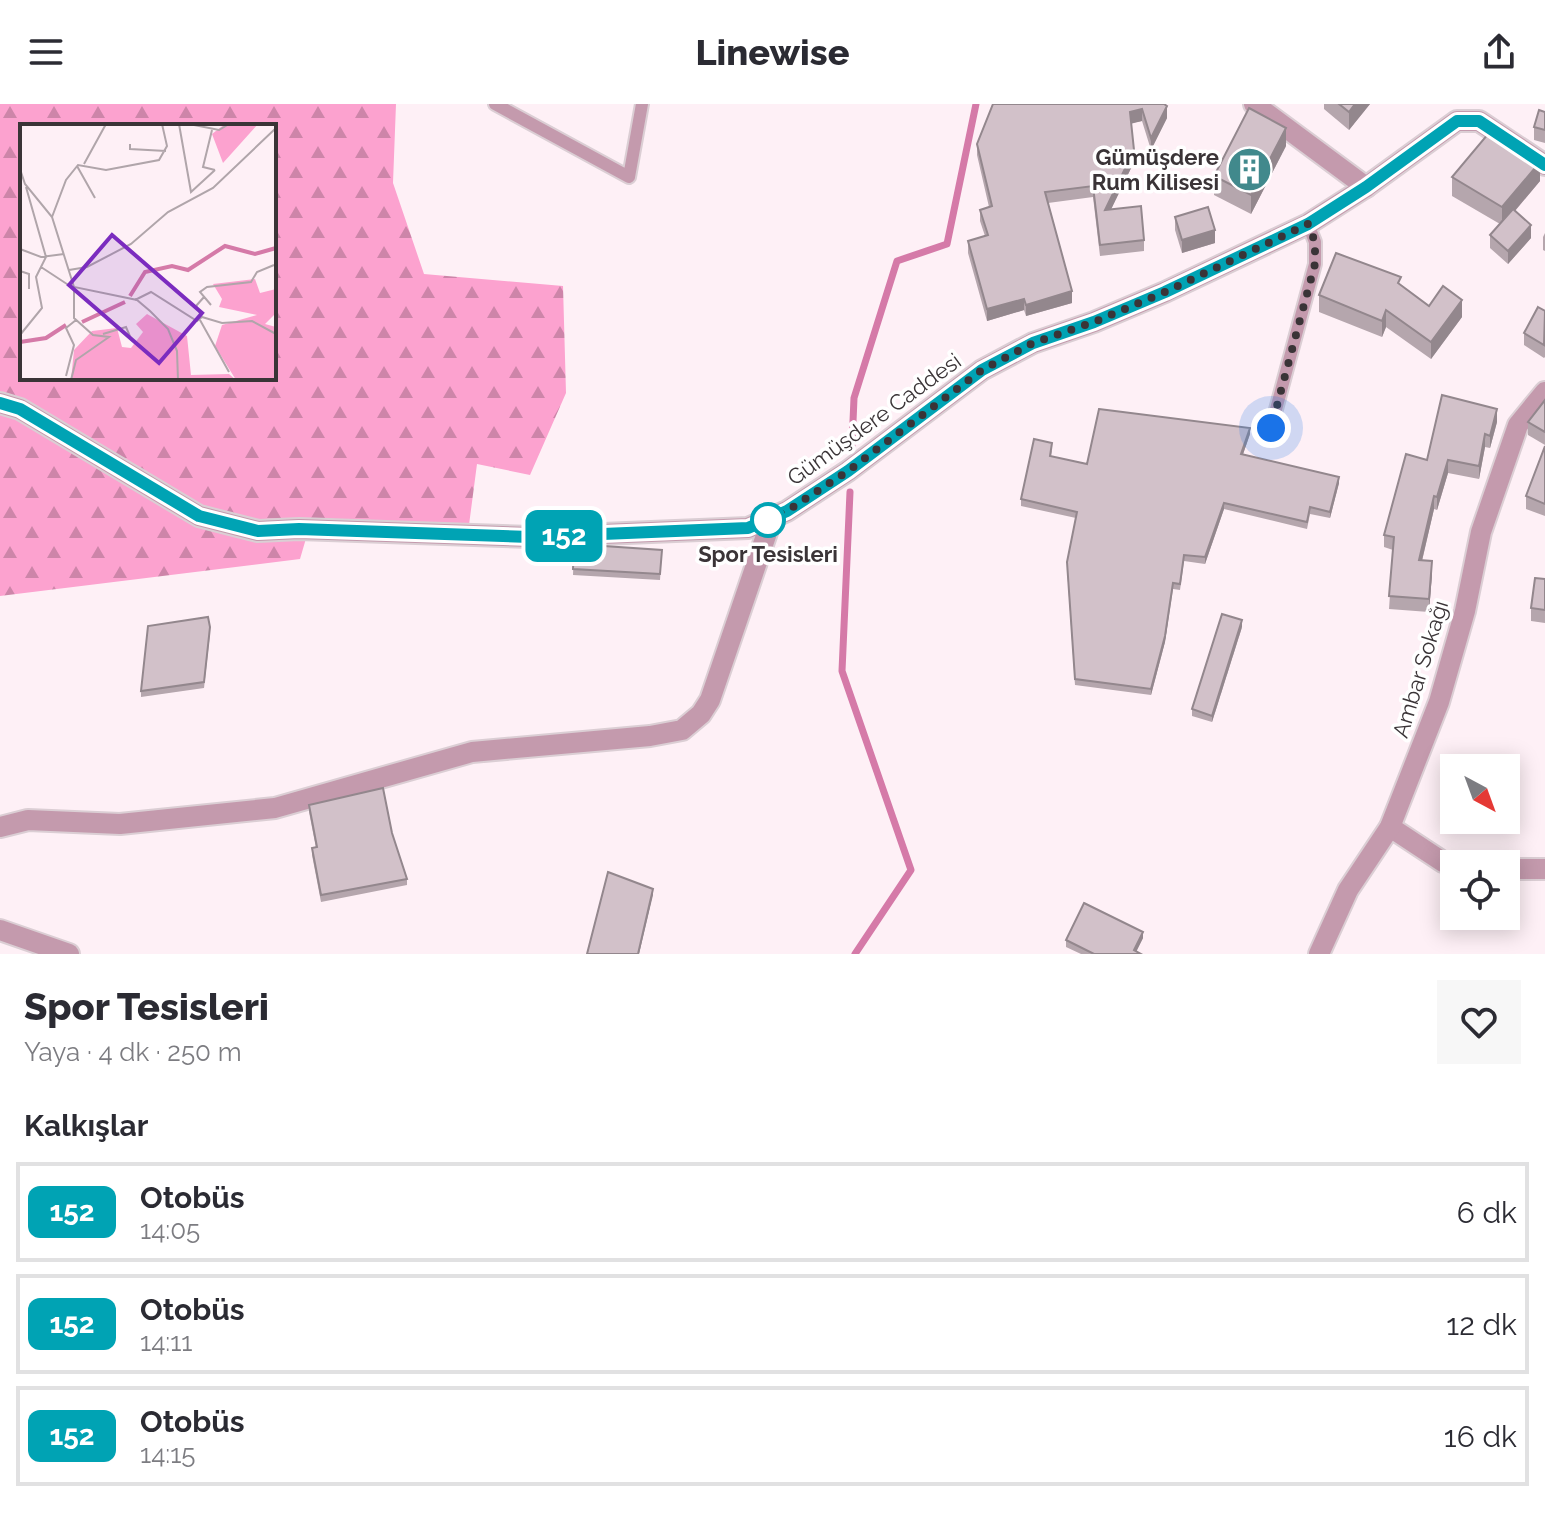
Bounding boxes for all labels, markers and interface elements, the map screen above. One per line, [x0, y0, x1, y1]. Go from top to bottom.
icon: menu [24, 30, 68, 74]
icon: share [1477, 30, 1521, 74]
text: Linewise [696, 31, 849, 73]
inset map [20, 124, 276, 380]
place label: Gümüşdere Rum Kilisesi [1092, 144, 1219, 195]
building icon: Gümüşdere Rum Kilisesi [1226, 146, 1274, 194]
street label: Gümüşdere Caddesi [782, 347, 966, 491]
your location [1251, 408, 1291, 448]
marker: Spor Tesisleri [751, 503, 785, 537]
line badge: 152 [518, 510, 610, 562]
text: 152 [541, 519, 587, 552]
place label: Spor Tesisleri [698, 541, 838, 567]
street label: Ambar Sokağı [1387, 597, 1453, 741]
north arrow [1440, 754, 1520, 834]
map controls [1440, 754, 1520, 930]
button: locate [1440, 850, 1520, 930]
button: heart [1437, 980, 1521, 1064]
text: Spor Tesisleri [24, 984, 269, 1029]
text: Yaya · 4 dk · 250 m [24, 1037, 242, 1067]
text: Kalkışlar [24, 1108, 148, 1143]
text: Otobüs [140, 1180, 245, 1215]
text: 152 [49, 1195, 95, 1228]
text: 6 dk [1457, 1195, 1517, 1230]
text: 14:05 [140, 1215, 200, 1245]
text: Otobüs [140, 1292, 245, 1327]
text: 152 [49, 1307, 95, 1340]
text: 12 dk [1446, 1307, 1517, 1342]
text: 14:11 [140, 1327, 192, 1357]
text: Otobüs [140, 1404, 245, 1439]
text: 152 [49, 1419, 95, 1452]
text: 16 dk [1444, 1419, 1517, 1454]
text: 14:15 [140, 1439, 196, 1469]

